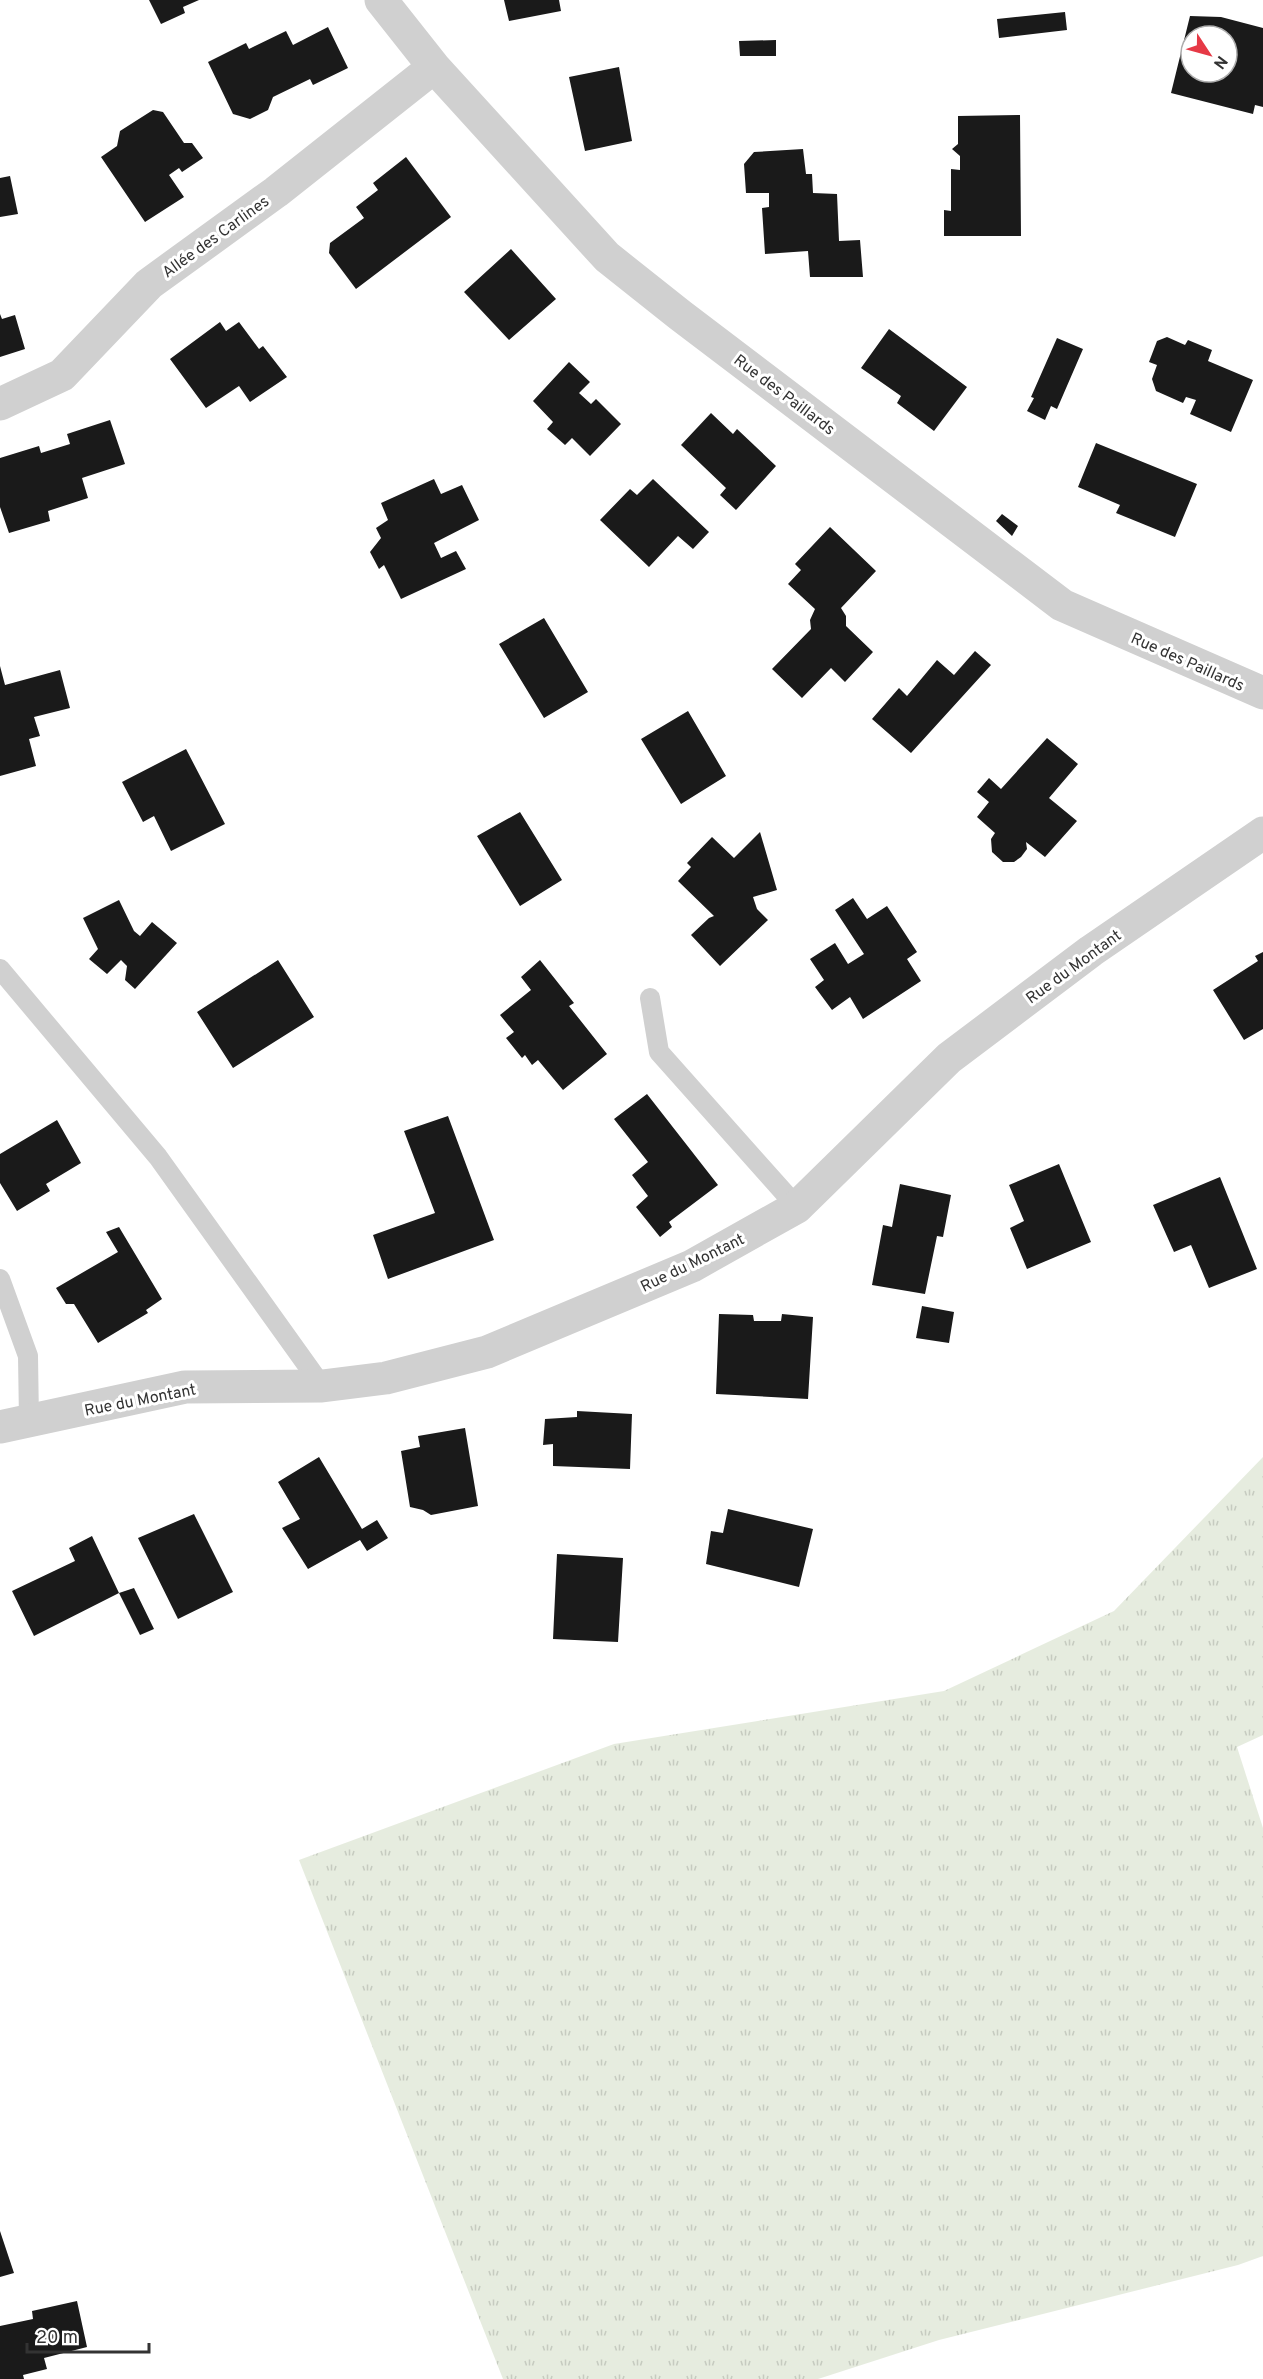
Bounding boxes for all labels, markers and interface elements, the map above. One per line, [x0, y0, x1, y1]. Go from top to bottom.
north arrow [1179, 24, 1239, 84]
text: N [1208, 51, 1231, 72]
street label: Allée des Carlines [159, 192, 274, 283]
street label: Rue des Paillards [729, 351, 839, 440]
street label: Rue des Paillards [1127, 629, 1247, 697]
street label: Rue du Montant [1022, 926, 1126, 1009]
street label: Rue du Montant [638, 1230, 748, 1298]
street label: Rue du Montant [83, 1380, 198, 1422]
scale bar [27, 2316, 148, 2354]
text: 20 m [36, 2327, 78, 2350]

